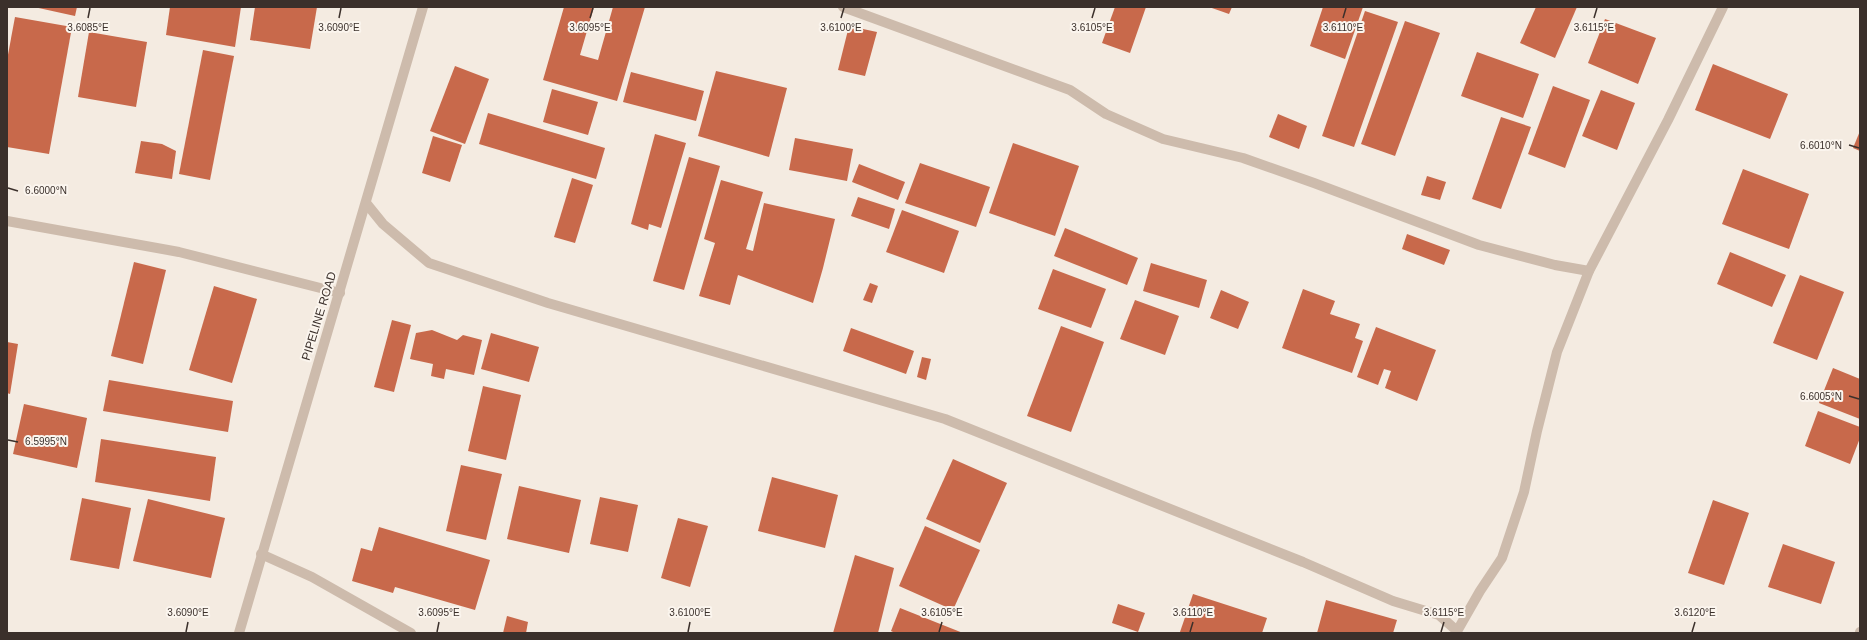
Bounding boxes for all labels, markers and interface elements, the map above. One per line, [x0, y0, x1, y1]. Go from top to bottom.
text: 3.6085°E [67, 22, 109, 33]
text: 3.6090°E [318, 22, 360, 33]
text: 3.6095°E [569, 22, 611, 33]
text: 3.6100°E [820, 22, 862, 33]
text: 3.6105°E [1071, 22, 1113, 33]
text: 3.6110°E [1323, 22, 1364, 33]
text: 3.6115°E [1574, 22, 1615, 33]
text: 6.6010°N [1800, 140, 1842, 151]
text: 6.6000°N [25, 185, 67, 196]
street label: PIPELINE ROAD [299, 270, 339, 362]
text: 6.6005°N [1800, 391, 1842, 402]
text: 6.5995°N [25, 436, 67, 447]
text: 3.6090°E [167, 607, 209, 618]
text: 3.6095°E [418, 607, 460, 618]
text: 3.6100°E [669, 607, 711, 618]
text: 3.6105°E [921, 607, 963, 618]
text: 3.6110°E [1173, 607, 1214, 618]
text: 3.6115°E [1424, 607, 1465, 618]
text: 3.6120°E [1674, 607, 1716, 618]

